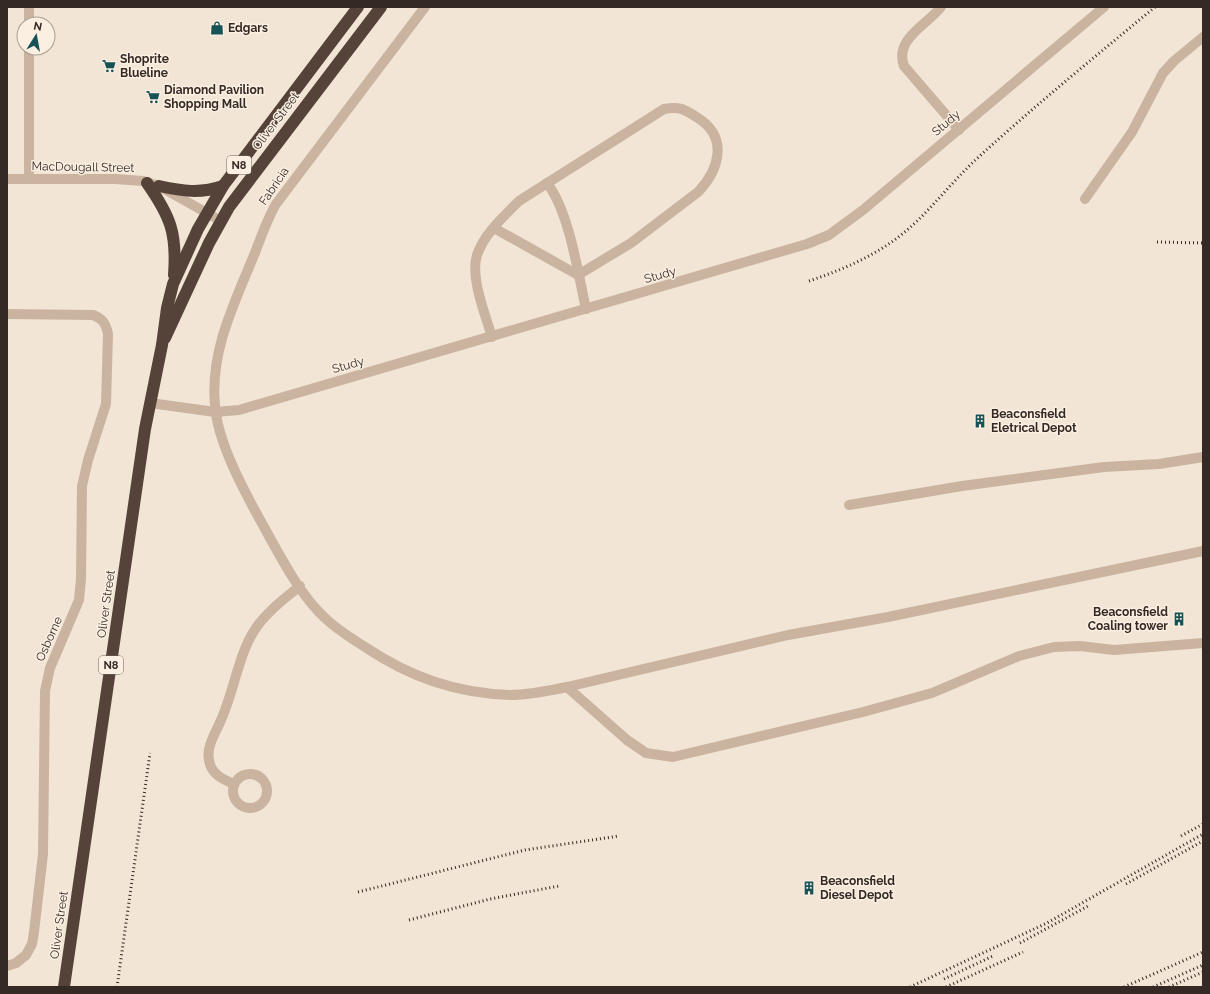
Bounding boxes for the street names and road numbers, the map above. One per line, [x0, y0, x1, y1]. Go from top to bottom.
street label: Oliver Street [250, 89, 302, 153]
street label: Study [929, 107, 963, 139]
road number: N8 [227, 156, 251, 174]
street label: MacDougall Street [31, 159, 135, 175]
street label: Fabricia [256, 164, 292, 208]
street label: Study [643, 264, 678, 286]
street label: Study [331, 354, 366, 376]
street label: Oliver Street [94, 569, 118, 639]
street label: Osborne [33, 614, 65, 664]
road number: N8 [99, 656, 123, 674]
street label: Oliver Street [47, 890, 71, 960]

